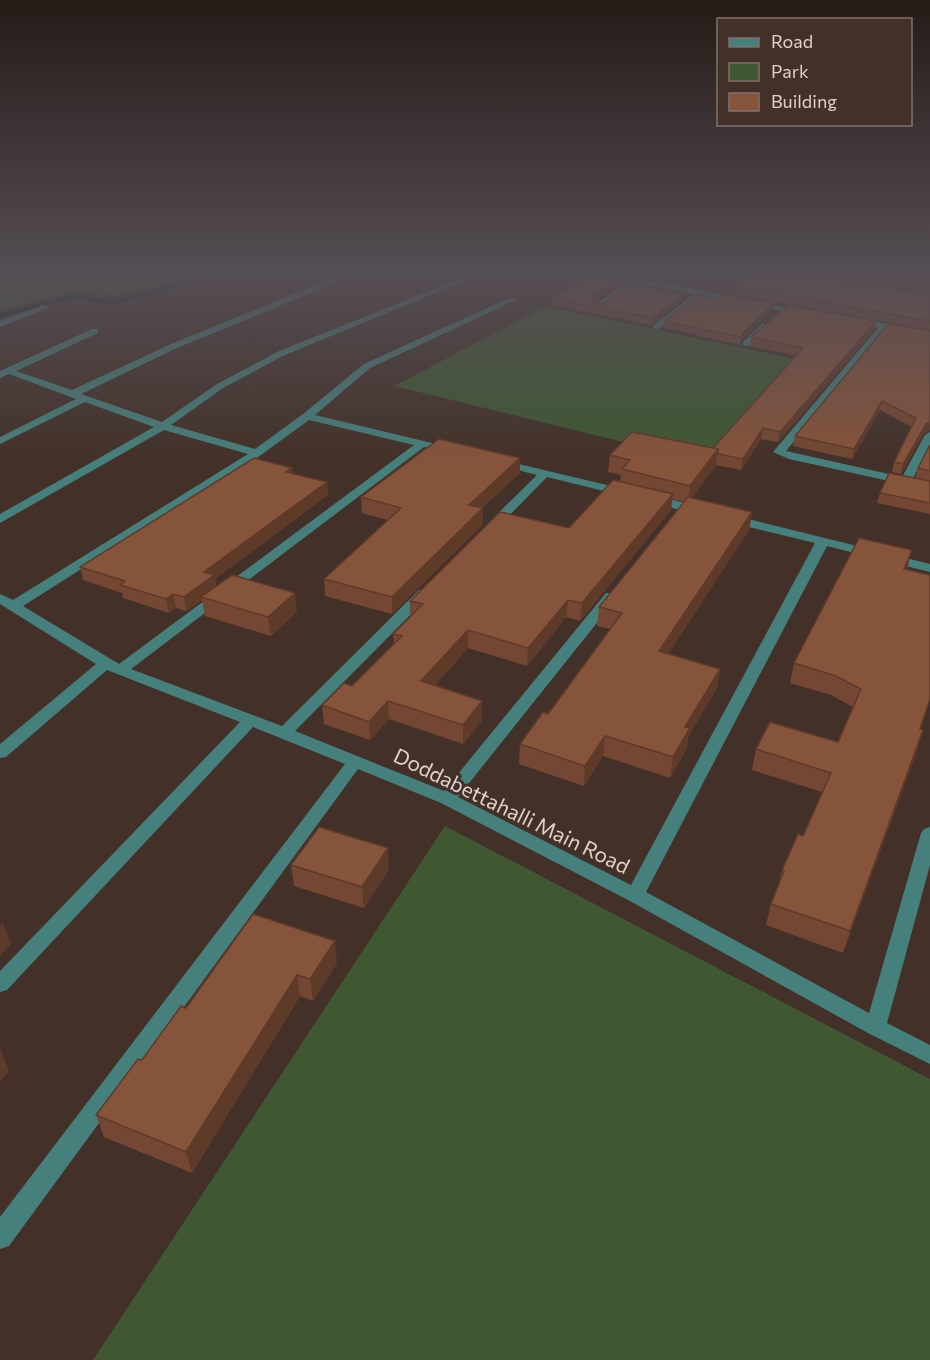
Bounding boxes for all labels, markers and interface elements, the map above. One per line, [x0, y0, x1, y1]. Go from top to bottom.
legend [717, 18, 912, 126]
text: Road [771, 30, 813, 52]
text: Park [771, 60, 809, 82]
text: Building [771, 90, 837, 112]
street label: Doddabettahalli Main Road [390, 742, 634, 878]

